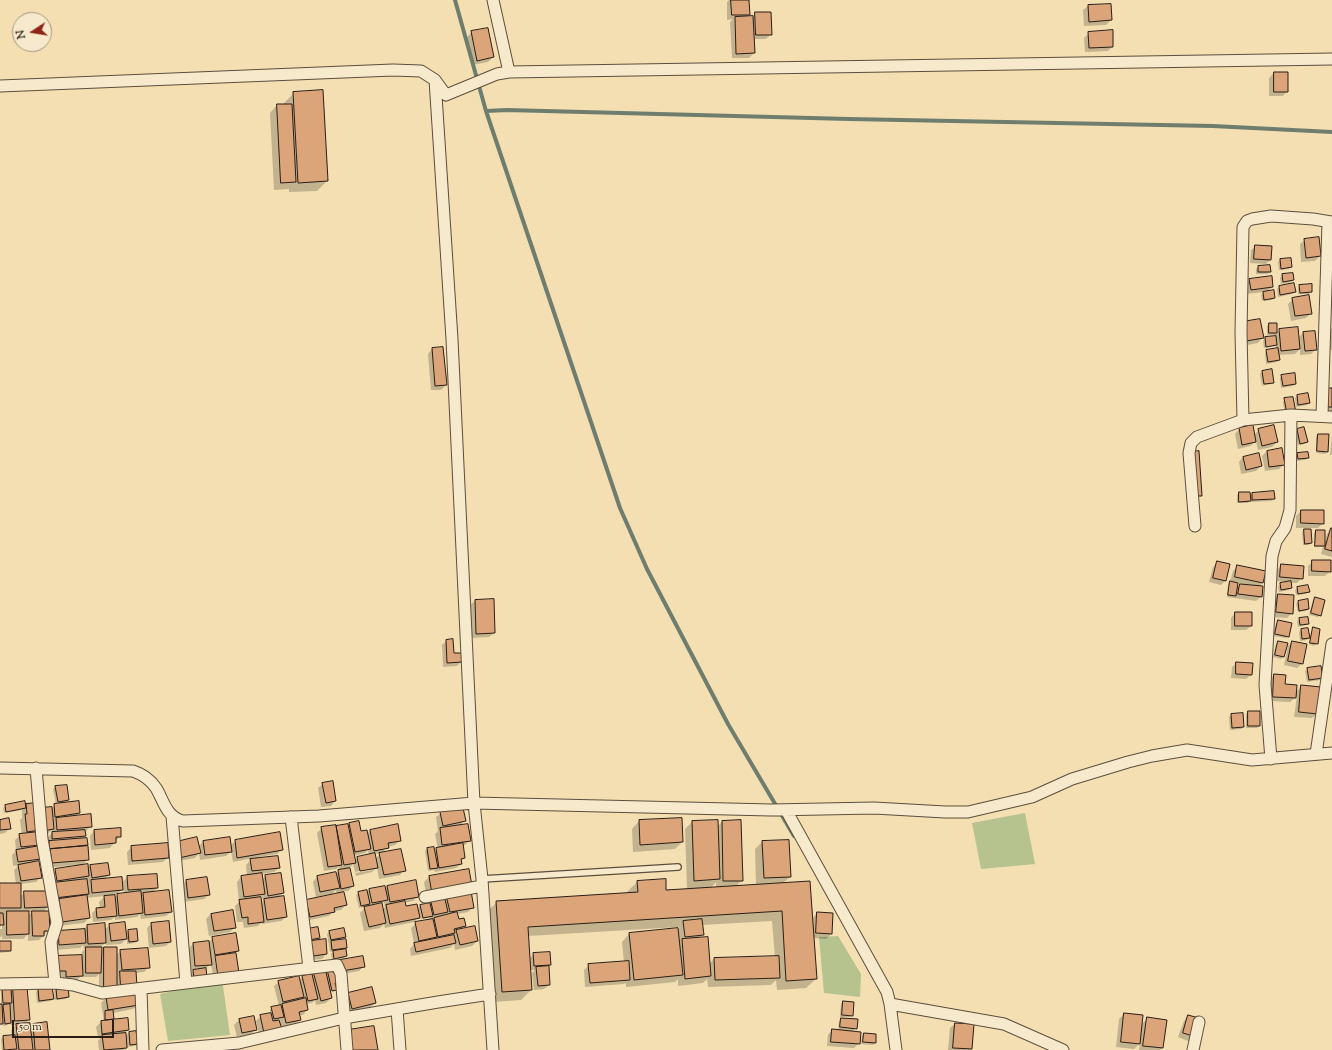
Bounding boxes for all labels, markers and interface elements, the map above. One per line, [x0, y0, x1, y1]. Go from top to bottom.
north arrow [12, 12, 52, 52]
text: N [13, 28, 30, 40]
scale bar [14, 1012, 116, 1038]
text: 50 m [19, 1018, 42, 1036]

